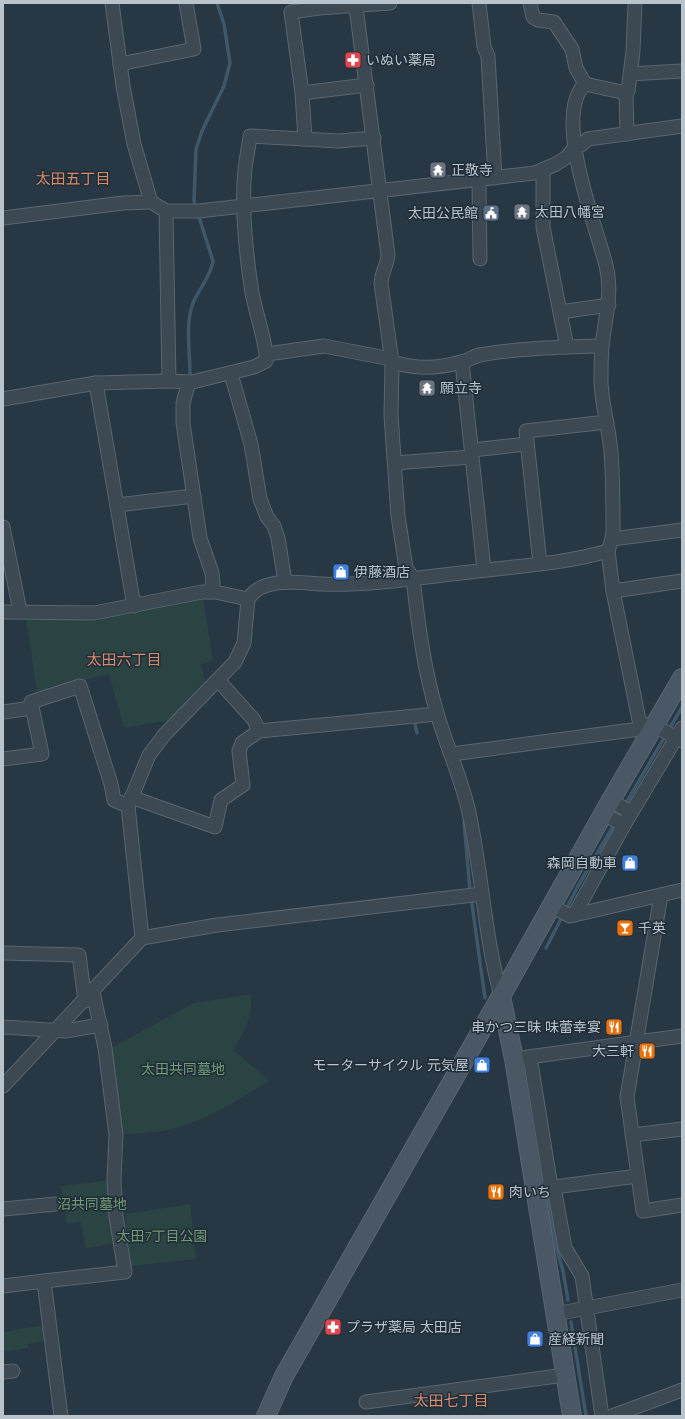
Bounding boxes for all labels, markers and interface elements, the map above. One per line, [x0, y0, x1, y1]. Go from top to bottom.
pharmacy icon: いぬい薬局 [343, 50, 363, 70]
place label: いぬい薬局 [366, 51, 436, 69]
temple icon: 正敬寺 [428, 160, 448, 180]
place label: 正敬寺 [451, 161, 493, 179]
district label: 太田五丁目 [35, 169, 111, 188]
temple icon: 太田八幡宮 [512, 202, 532, 222]
public building icon: 太田公民館 [481, 203, 501, 223]
place label: 太田八幡宮 [535, 203, 605, 221]
place label: 太田公民館 [408, 204, 478, 222]
temple icon: 願立寺 [417, 378, 437, 398]
place label: 願立寺 [440, 379, 482, 397]
shop icon: 伊藤酒店 [331, 562, 351, 582]
place label: 伊藤酒店 [354, 563, 410, 581]
district label: 太田六丁目 [86, 650, 162, 669]
shop icon: 森岡自動車 [620, 853, 640, 873]
place label: 森岡自動車 [547, 854, 617, 872]
bar icon: 千英 [615, 918, 635, 938]
place label: 千英 [638, 919, 666, 937]
restaurant icon: 串かつ三昧 味蕾幸宴 [604, 1017, 624, 1037]
place label: 串かつ三昧 味蕾幸宴 [471, 1018, 601, 1036]
restaurant icon: 大三軒 [637, 1041, 657, 1061]
place label: 大三軒 [592, 1042, 634, 1060]
shop icon: モーターサイクル 元気屋 [472, 1055, 492, 1075]
place label: モーターサイクル 元気屋 [312, 1056, 469, 1074]
park label: 太田共同墓地 [141, 1060, 225, 1078]
restaurant icon: 肉いち [486, 1182, 506, 1202]
place label: 肉いち [509, 1183, 551, 1201]
park label: 沼共同墓地 [57, 1195, 127, 1213]
park label: 太田7丁目公園 [116, 1227, 208, 1245]
pharmacy icon: プラザ薬局 太田店 [323, 1317, 343, 1337]
place label: プラザ薬局 太田店 [346, 1318, 462, 1336]
shop icon: 産経新聞 [525, 1329, 545, 1349]
place label: 産経新聞 [548, 1330, 604, 1348]
district label: 太田七丁目 [413, 1391, 489, 1410]

